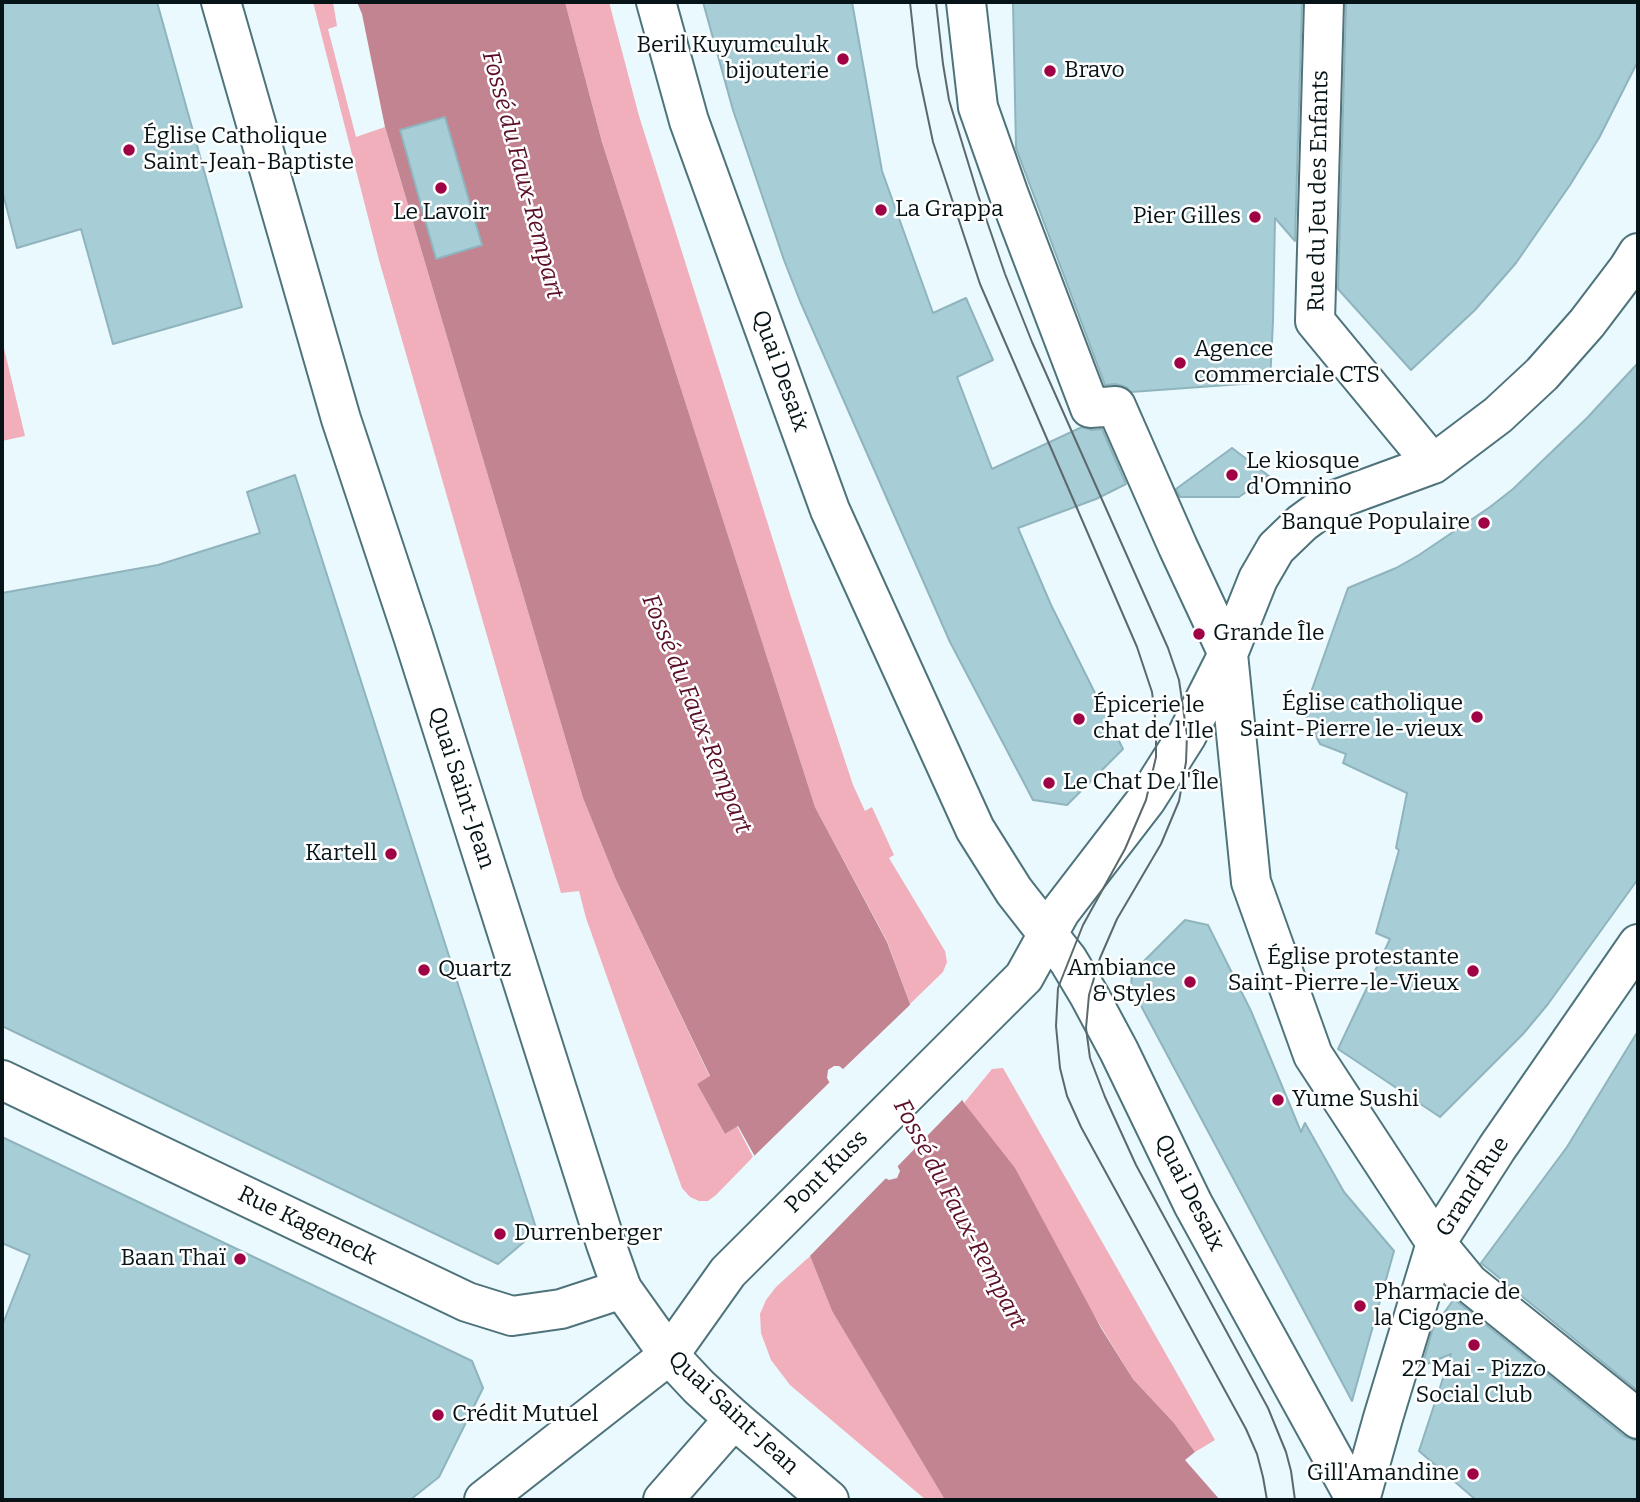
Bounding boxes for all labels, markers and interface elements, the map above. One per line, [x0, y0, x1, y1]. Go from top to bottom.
place label: Beril Kuyumculuk bijouterie [636, 32, 829, 86]
water label: Fossé du Faux-Rempart [475, 48, 569, 302]
marker: Beril Kuyumculuk bijouterie [835, 51, 851, 67]
place label: Bravo [1064, 57, 1125, 85]
marker: Bravo [1042, 63, 1058, 79]
street label: Rue du Jeu des Enfants [1303, 70, 1335, 312]
place label: Église Catholique Saint-Jean-Baptiste [143, 123, 354, 177]
marker: Église Catholique Saint-Jean-Baptiste [121, 142, 137, 158]
marker: Le Lavoir [433, 180, 449, 196]
place label: La Grappa [895, 196, 1004, 224]
place label: Le Lavoir [393, 199, 489, 227]
marker: La Grappa [873, 202, 889, 218]
place label: Pier Gilles [1133, 203, 1241, 231]
marker: Pier Gilles [1247, 209, 1263, 225]
street label: Quai Desaix [745, 307, 815, 435]
place label: Agence commerciale CTS [1194, 336, 1380, 390]
marker: Agence commerciale CTS [1172, 355, 1188, 371]
place label: Le kiosque d'Omnino [1246, 448, 1359, 502]
marker: Le kiosque d'Omnino [1224, 467, 1240, 483]
place label: Banque Populaire [1281, 509, 1470, 537]
marker: Banque Populaire [1476, 515, 1492, 531]
water label: Fossé du Faux-Rempart [635, 590, 757, 838]
place label: Grande Île [1213, 620, 1325, 648]
marker: Grande Île [1191, 626, 1207, 642]
place label: Église catholique Saint-Pierre le-vieux [1239, 690, 1463, 744]
place label: Épicerie le chat de l'Ile [1093, 692, 1214, 746]
street label: Quai Saint-Jean [422, 704, 500, 872]
marker: Église catholique Saint-Pierre le-vieux [1469, 709, 1485, 725]
marker: Épicerie le chat de l'Ile [1071, 711, 1087, 727]
place label: Le Chat De l'Île [1063, 769, 1219, 797]
marker: Le Chat De l'Île [1041, 775, 1057, 791]
place label: Kartell [305, 840, 377, 868]
marker: Kartell [383, 846, 399, 862]
place label: Église protestante Saint-Pierre-le-Vieux [1228, 944, 1459, 998]
place label: Ambiance & Styles [1067, 955, 1176, 1009]
place label: Quartz [438, 956, 512, 984]
marker: Quartz [416, 962, 432, 978]
marker: Église protestante Saint-Pierre-le-Vieux [1465, 963, 1481, 979]
marker: Ambiance & Styles [1182, 974, 1198, 990]
place label: Yume Sushi [1292, 1086, 1419, 1114]
marker: Yume Sushi [1270, 1092, 1286, 1108]
water label: Fossé du Faux-Rempart [886, 1095, 1032, 1333]
street label: Pont Kuss [780, 1125, 874, 1219]
street label: Quai Desaix [1148, 1130, 1230, 1256]
street label: Grand'Rue [1430, 1132, 1516, 1242]
street label: Rue Kageneck [233, 1181, 381, 1271]
place label: Durrenberger [514, 1220, 662, 1248]
marker: Durrenberger [492, 1226, 508, 1242]
place label: Baan Thaï [120, 1245, 226, 1273]
marker: Baan Thaï [232, 1251, 248, 1267]
place label: Pharmacie de la Cigogne [1374, 1279, 1520, 1333]
marker: Pharmacie de la Cigogne [1352, 1298, 1368, 1314]
marker: 22 Mai - Pizzo Social Club [1466, 1337, 1482, 1353]
street label: Quai Saint-Jean [662, 1345, 804, 1481]
place label: 22 Mai - Pizzo Social Club [1402, 1356, 1546, 1410]
place label: Crédit Mutuel [452, 1401, 598, 1429]
marker: Crédit Mutuel [430, 1407, 446, 1423]
place label: Gill'Amandine [1307, 1460, 1459, 1488]
marker: Gill'Amandine [1465, 1466, 1481, 1482]

